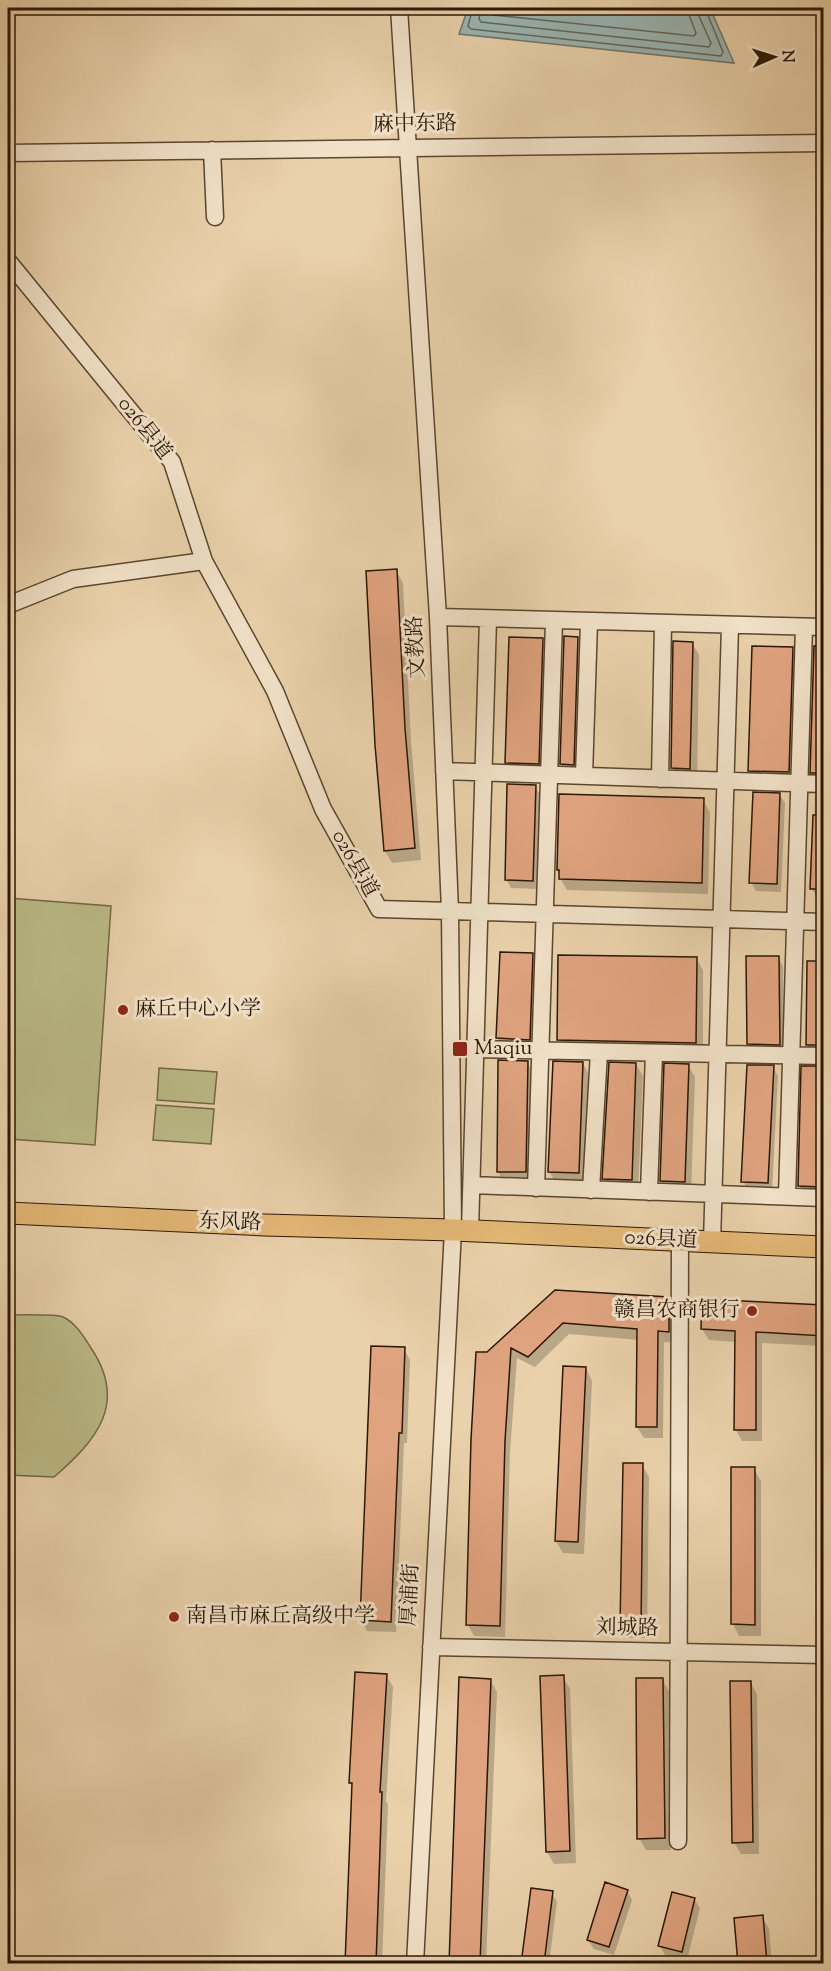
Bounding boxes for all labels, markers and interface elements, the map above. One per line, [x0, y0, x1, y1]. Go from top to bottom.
north arrow [744, 27, 804, 87]
text: N [775, 49, 798, 64]
street label: 麻中东路 [373, 109, 457, 141]
street label: 026县道 [110, 391, 178, 467]
street label: 文教路 [400, 615, 434, 679]
street label: 026县道 [323, 825, 385, 903]
place label: 麻丘中心小学 [135, 995, 261, 1025]
marker: 麻丘中心小学 [116, 1003, 130, 1017]
place label: Maqiu [474, 1034, 532, 1064]
marker: Maqiu [451, 1040, 469, 1058]
street label: 东风路 [198, 1207, 262, 1239]
street label: 026县道 [624, 1223, 698, 1257]
place label: 赣昌农商银行 [614, 1296, 740, 1326]
marker: 赣昌农商银行 [745, 1304, 759, 1318]
street label: 厚浦街 [394, 1563, 428, 1627]
place label: 南昌市麻丘高级中学 [186, 1602, 375, 1632]
marker: 南昌市麻丘高级中学 [167, 1610, 181, 1624]
street label: 刘城路 [595, 1613, 659, 1645]

